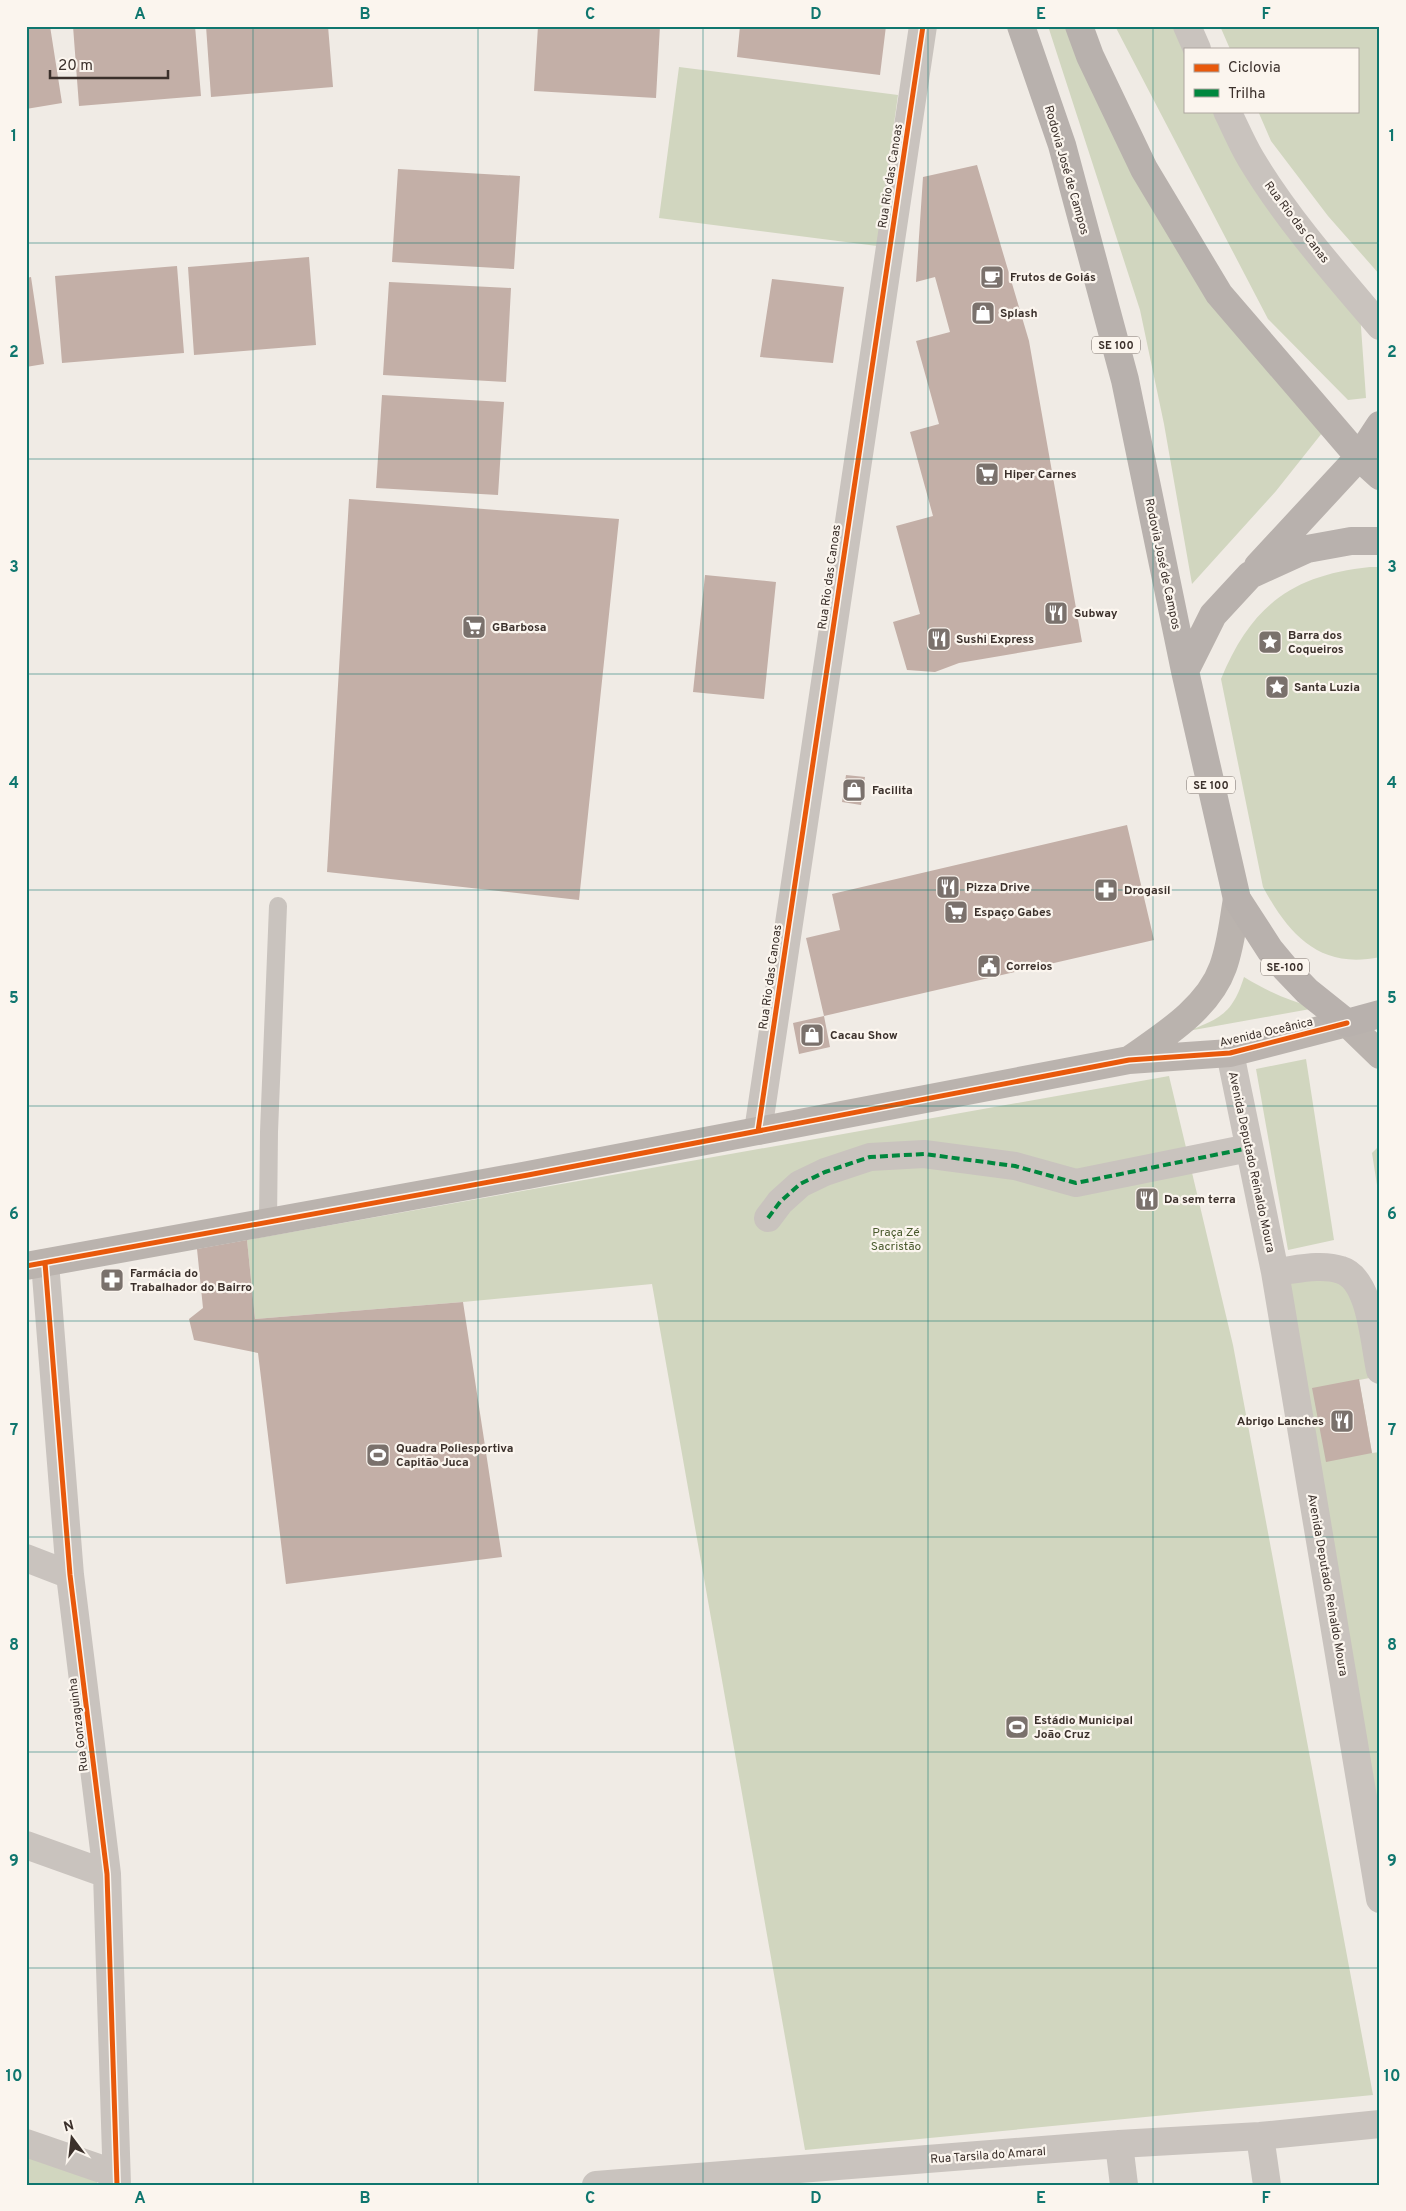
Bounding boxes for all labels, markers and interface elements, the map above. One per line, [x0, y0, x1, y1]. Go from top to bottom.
text: A [134, 5, 146, 25]
text: B [359, 5, 371, 25]
text: C [585, 5, 595, 25]
text: D [810, 5, 822, 25]
text: E [1036, 5, 1046, 25]
text: F [1261, 5, 1271, 25]
scale bar [50, 48, 168, 80]
legend [1184, 48, 1358, 112]
text: 20 m [58, 57, 93, 76]
text: Ciclovia [1228, 59, 1281, 78]
text: Trilha [1228, 85, 1265, 104]
street label: Rodovia José de Campos [1040, 104, 1092, 237]
street label: Rua Rio das Canoas [875, 123, 907, 230]
text: 1 [11, 127, 17, 147]
text: 1 [1389, 127, 1395, 147]
street label: Rua Rio das Canas [1260, 178, 1332, 267]
cafe icon: Frutos de Goiás [979, 264, 1005, 290]
place label: Frutos de Goiás [1010, 270, 1096, 286]
shop icon: Splash [970, 300, 996, 326]
place label: Splash [1000, 306, 1038, 322]
road number: SE 100 [1092, 336, 1140, 354]
text: 2 [9, 343, 19, 363]
text: 2 [1387, 343, 1397, 363]
supermarket icon: Hiper Carnes [974, 461, 1000, 487]
place label: Hiper Carnes [1004, 467, 1077, 483]
street label: Rodovia José de Campos [1140, 497, 1184, 631]
street label: Rua Rio das Canoas [815, 524, 845, 631]
text: 3 [9, 558, 19, 578]
text: 3 [1387, 558, 1397, 578]
restaurant icon: Subway [1043, 600, 1069, 626]
place label: Subway [1074, 606, 1118, 622]
supermarket icon: GBarbosa [461, 614, 487, 640]
place label: GBarbosa [492, 620, 546, 636]
restaurant icon: Sushi Express [926, 626, 952, 652]
place label: Barra dos Coqueiros [1288, 628, 1344, 658]
place icon: Barra dos Coqueiros [1257, 629, 1283, 655]
place label: Sushi Express [956, 632, 1034, 648]
place icon: Santa Luzia [1264, 674, 1290, 700]
place label: Santa Luzia [1294, 680, 1360, 696]
text: 4 [9, 774, 19, 794]
text: 4 [1387, 774, 1397, 794]
road number: SE 100 [1187, 776, 1235, 794]
shop icon: Facilita [841, 777, 867, 803]
place label: Facilita [872, 783, 913, 799]
restaurant icon: Pizza Drive [935, 874, 961, 900]
pharmacy icon: Drogasil [1093, 877, 1119, 903]
place label: Pizza Drive [966, 880, 1030, 896]
place label: Drogasil [1124, 883, 1171, 899]
supermarket icon: Espaço Gabes [943, 899, 969, 925]
place label: Espaço Gabes [974, 905, 1052, 921]
street label: Rua Rio das Canoas [756, 924, 786, 1031]
public building icon: Correios [976, 953, 1002, 979]
place label: Correios [1006, 959, 1053, 975]
road number: SE-100 [1261, 959, 1309, 976]
text: 5 [9, 989, 19, 1009]
text: 5 [1387, 989, 1397, 1009]
street label: Avenida Oceânica [1218, 1014, 1314, 1051]
shop icon: Cacau Show [799, 1022, 825, 1048]
place label: Cacau Show [830, 1028, 898, 1044]
street label: Avenida Deputado Reinaldo Moura [1224, 1070, 1278, 1254]
restaurant icon: Da sem terra [1134, 1186, 1160, 1212]
place label: Da sem terra [1164, 1192, 1236, 1208]
text: 6 [9, 1205, 19, 1225]
text: 6 [1387, 1205, 1397, 1225]
park label: Praça Zé Sacristão [871, 1225, 921, 1255]
place label: Farmácia do Trabalhador do Bairro [130, 1266, 252, 1296]
pharmacy icon: Farmácia do Trabalhador do Bairro [99, 1267, 125, 1293]
restaurant icon: Abrigo Lanches [1329, 1408, 1355, 1434]
place label: Abrigo Lanches [1237, 1414, 1324, 1430]
text: 7 [10, 1421, 18, 1441]
text: 7 [1388, 1421, 1396, 1441]
place label: Quadra Poliesportiva Capitão Juca [396, 1441, 513, 1471]
sports icon: Quadra Poliesportiva Capitão Juca [365, 1442, 391, 1468]
street label: Avenida Deputado Reinaldo Moura [1303, 1493, 1351, 1678]
text: 8 [9, 1636, 19, 1656]
text: 8 [1387, 1636, 1397, 1656]
street label: Rua Gonzaguinha [65, 1677, 93, 1773]
place label: Estádio Municipal João Cruz [1034, 1713, 1133, 1743]
sports icon: Estádio Municipal João Cruz [1004, 1714, 1030, 1740]
text: 9 [9, 1852, 19, 1872]
text: 9 [1387, 1852, 1397, 1872]
text: 10 [6, 2067, 22, 2087]
text: 10 [1384, 2067, 1400, 2087]
north arrow [48, 2114, 98, 2164]
text: N [62, 2117, 76, 2136]
street label: Rua Tarsila do Amaral [930, 2144, 1046, 2168]
text: A [134, 2189, 146, 2209]
text: B [359, 2189, 371, 2209]
text: C [585, 2189, 595, 2209]
text: D [810, 2189, 822, 2209]
text: E [1036, 2189, 1046, 2209]
text: F [1261, 2189, 1271, 2209]

